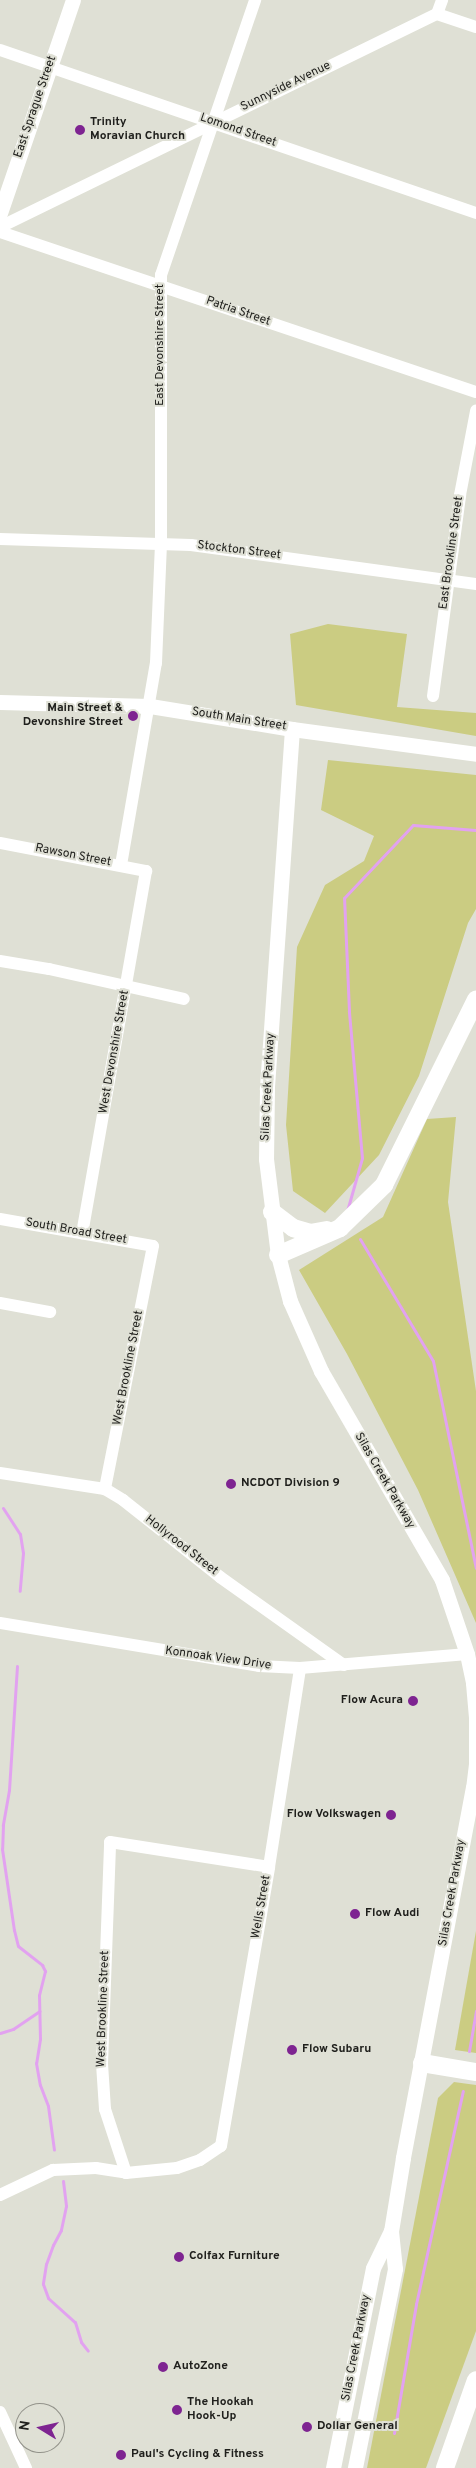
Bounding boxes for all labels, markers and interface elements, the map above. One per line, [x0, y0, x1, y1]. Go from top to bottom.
street label: East Sprague Street [12, 54, 60, 160]
street label: Sunnyside Avenue [239, 59, 333, 115]
street label: Lomond Street [198, 111, 278, 151]
place label: Trinity Moravian Church [90, 116, 185, 144]
marker: Trinity Moravian Church [74, 124, 86, 136]
street label: East Devonshire Street [154, 284, 168, 406]
street label: Patria Street [204, 294, 272, 330]
street label: East Brookline Street [437, 496, 467, 610]
street label: Stockton Street [196, 539, 282, 563]
place label: Main Street & Devonshire Street [23, 702, 123, 730]
street label: South Main Street [191, 705, 287, 735]
marker: Main Street & Devonshire Street [127, 710, 139, 722]
street label: Rawson Street [34, 842, 112, 870]
street label: West Devonshire Street [97, 989, 133, 1115]
street label: Silas Creek Parkway [259, 1033, 279, 1141]
street label: South Broad Street [24, 1216, 128, 1248]
street label: West Brookline Street [111, 1309, 147, 1427]
street label: Silas Creek Parkway [351, 1431, 417, 1531]
place label: NCDOT Division 9 [241, 1477, 340, 1491]
marker: NCDOT Division 9 [225, 1478, 237, 1490]
street label: Hollyrood Street [142, 1513, 220, 1579]
street label: Konnoak View Drive [164, 1644, 272, 1674]
place label: Flow Acura [340, 1694, 403, 1708]
marker: Flow Acura [407, 1695, 419, 1707]
place label: Flow Volkswagen [286, 1808, 381, 1822]
marker: Flow Volkswagen [385, 1809, 397, 1821]
street label: Silas Creek Parkway [437, 1838, 469, 1948]
street label: Wells Street [249, 1874, 275, 1940]
place label: Flow Audi [365, 1907, 420, 1921]
marker: Flow Audi [349, 1908, 361, 1920]
street label: West Brookline Street [95, 1950, 113, 2068]
place label: Flow Subaru [302, 2043, 371, 2057]
marker: Flow Subaru [286, 2044, 298, 2056]
place label: Colfax Furniture [189, 2250, 280, 2264]
marker: Colfax Furniture [173, 2251, 185, 2263]
street label: Silas Creek Parkway [340, 2293, 374, 2403]
place label: AutoZone [173, 2360, 228, 2374]
marker: AutoZone [157, 2361, 169, 2373]
place label: The Hookah Hook-Up [187, 2396, 254, 2424]
north arrow [15, 2403, 65, 2453]
marker: The Hookah Hook-Up [171, 2404, 183, 2416]
text: N [16, 2419, 35, 2432]
place label: Dollar General [317, 2420, 398, 2434]
marker: Dollar General [301, 2421, 313, 2433]
place label: Paul's Cycling & Fitness [131, 2448, 264, 2462]
marker: Paul's Cycling & Fitness [115, 2449, 127, 2461]

